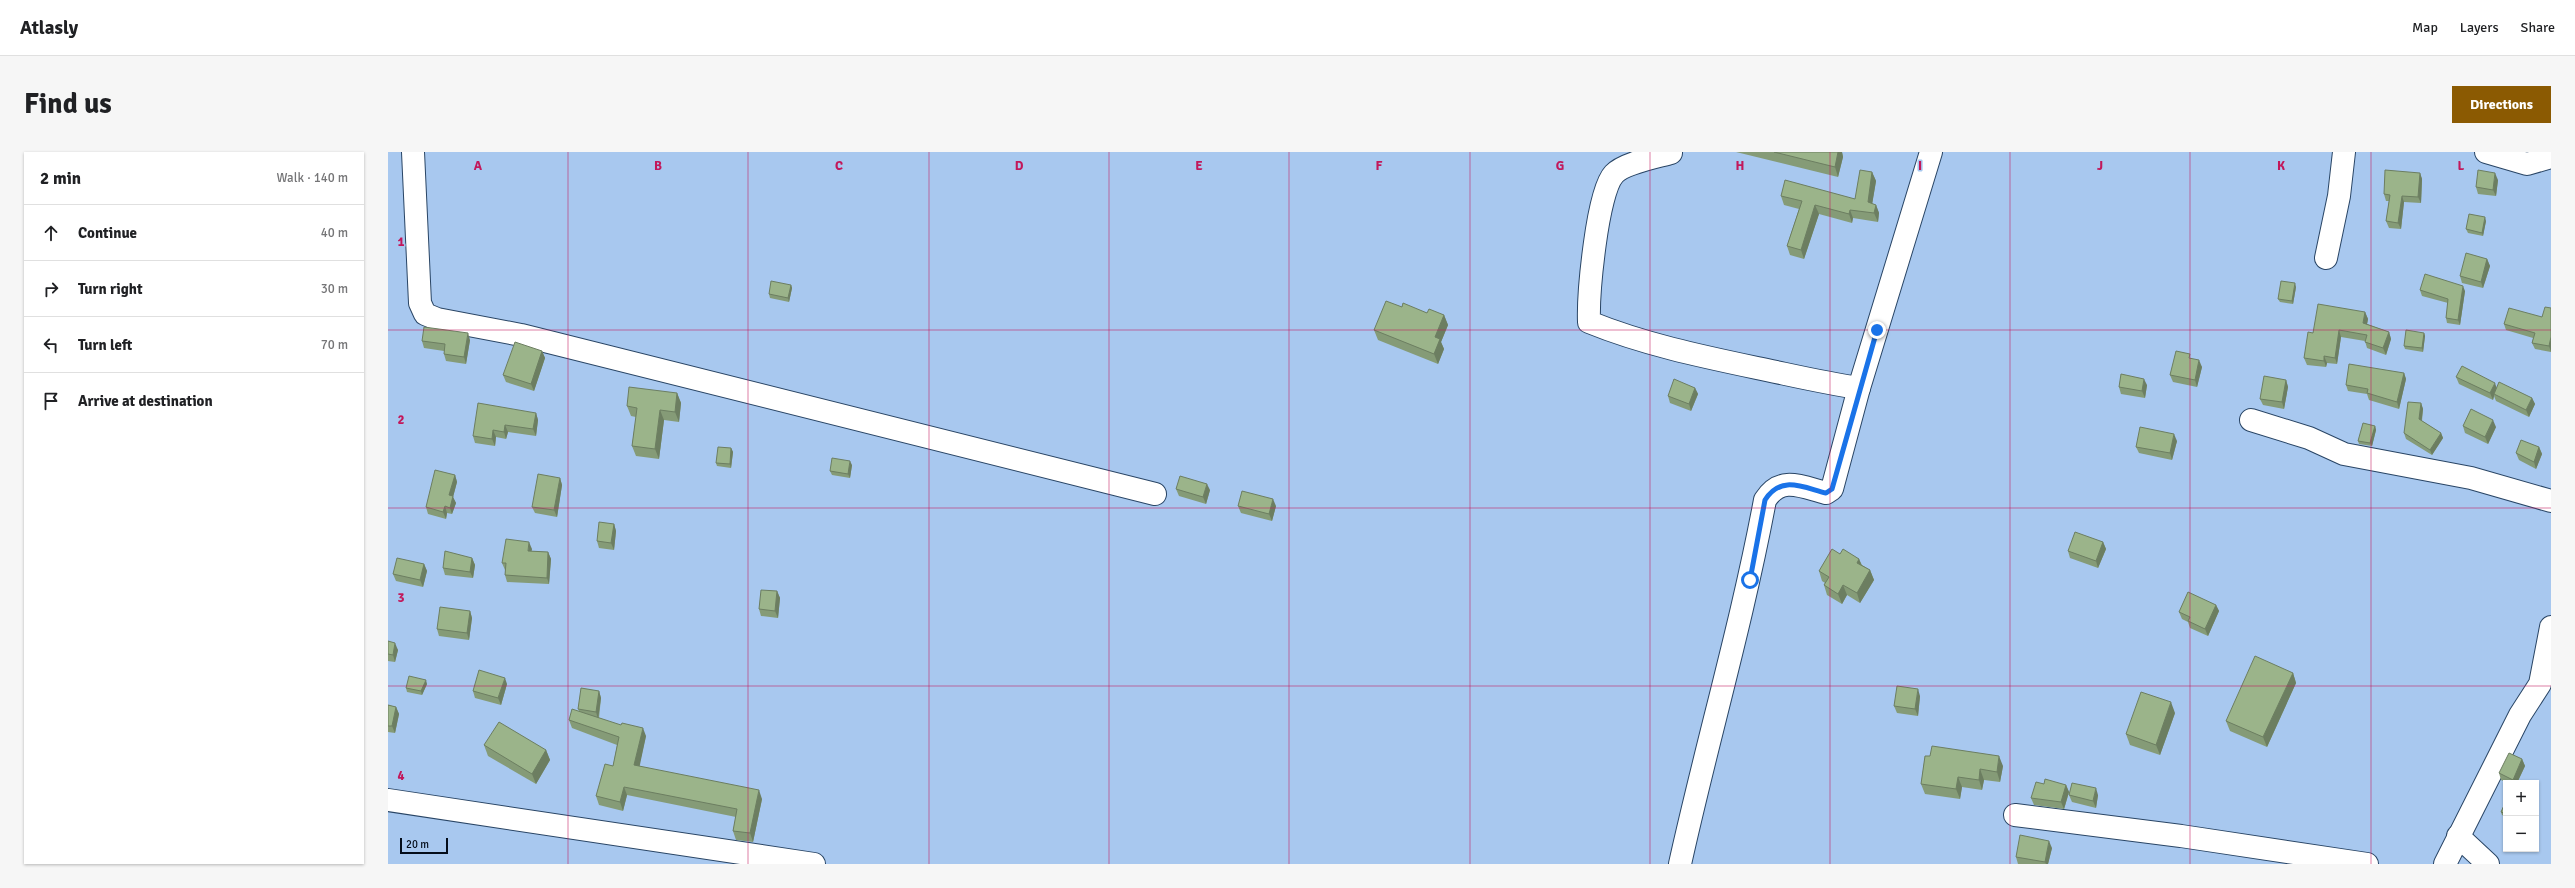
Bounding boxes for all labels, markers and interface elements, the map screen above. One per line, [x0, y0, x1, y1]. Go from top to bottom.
text: Atlasly [20, 16, 78, 40]
text: Map [2412, 19, 2438, 36]
text: Layers [2460, 19, 2499, 36]
text: Share [2521, 19, 2555, 36]
button: Directions [2452, 86, 2551, 123]
text: Find us [24, 87, 112, 121]
text: A [474, 158, 483, 174]
text: B [654, 158, 662, 174]
text: C [835, 158, 843, 174]
text: D [1015, 158, 1024, 174]
text: E [1195, 158, 1203, 174]
text: F [1376, 158, 1383, 174]
text: G [1556, 158, 1564, 174]
text: H [1736, 158, 1744, 174]
text: I [1918, 158, 1922, 174]
text: J [2097, 158, 2103, 174]
text: K [2277, 158, 2285, 174]
text: L [2458, 158, 2465, 174]
text: 2 min [40, 168, 81, 189]
text: Walk · 140 m [277, 170, 348, 186]
icon: ahead [40, 222, 62, 244]
text: Continue [78, 224, 137, 242]
text: 40 m [321, 225, 348, 241]
text: 1 [397, 234, 405, 250]
icon: right [40, 278, 62, 300]
text: Turn right [78, 280, 143, 298]
text: 30 m [321, 281, 348, 297]
route end [1868, 321, 1886, 339]
icon: left [40, 334, 62, 356]
text: Turn left [78, 336, 132, 354]
text: 70 m [321, 337, 348, 353]
icon: arrive [40, 390, 62, 412]
text: Arrive at destination [78, 392, 213, 410]
text: 2 [397, 412, 405, 428]
route start [1741, 571, 1759, 589]
text: 3 [397, 590, 405, 606]
text: 4 [397, 768, 405, 784]
map controls [2503, 780, 2539, 852]
button: + [2503, 780, 2539, 816]
button: − [2503, 816, 2539, 852]
scale bar [400, 836, 448, 855]
text: 20 m [406, 838, 429, 851]

